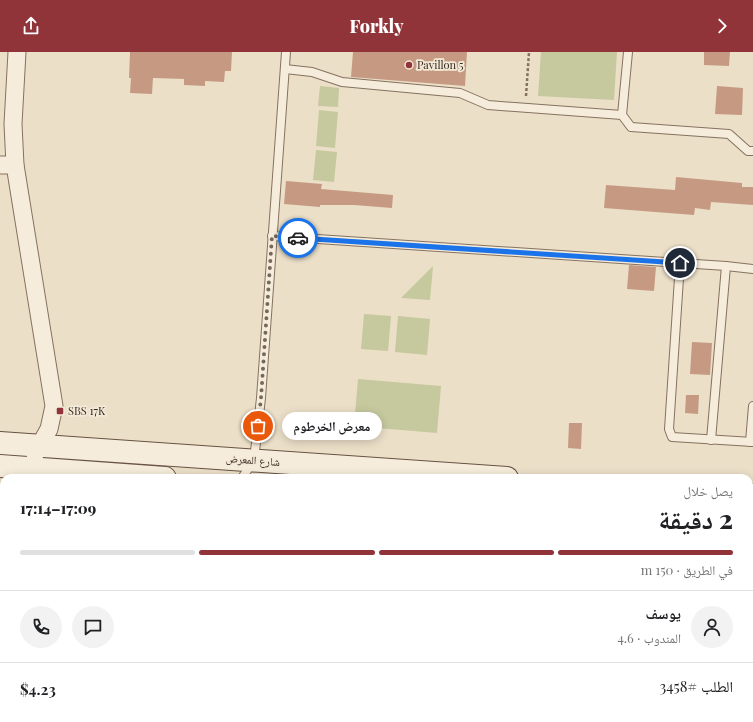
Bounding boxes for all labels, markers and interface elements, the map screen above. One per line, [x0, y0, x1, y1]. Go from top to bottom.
text: Forkly [349, 14, 404, 38]
icon: share [20, 15, 42, 37]
icon: forward [711, 15, 733, 37]
place label: Pavillon 5 [417, 57, 464, 72]
marker: Pavillon 5 [404, 60, 414, 70]
courier [278, 218, 318, 258]
icon: car [287, 227, 309, 249]
pin [663, 246, 697, 280]
icon: home [669, 252, 691, 274]
place label: SBS 17K [68, 403, 106, 418]
marker: SBS 17K [55, 406, 65, 416]
pin [241, 409, 275, 443]
callout: معرض الخرطوم [282, 412, 382, 440]
icon: bag [247, 415, 269, 437]
text: معرض الخرطوم [294, 417, 370, 434]
street label: شارع المعرض [225, 450, 281, 469]
text: يصل خلال [684, 482, 733, 499]
text: 17:09–17:14 [20, 498, 96, 518]
text: 2 دقيقة [658, 501, 733, 536]
text: في الطريق · 150 m [641, 561, 733, 578]
text: يوسف [646, 603, 681, 623]
button: phone [20, 606, 62, 648]
button: chat [72, 606, 114, 648]
button: person [691, 606, 733, 648]
text: المندوب · 4.6 [617, 629, 681, 646]
text: الطلب #3458 [659, 676, 733, 696]
text: $4.23 [20, 679, 56, 699]

